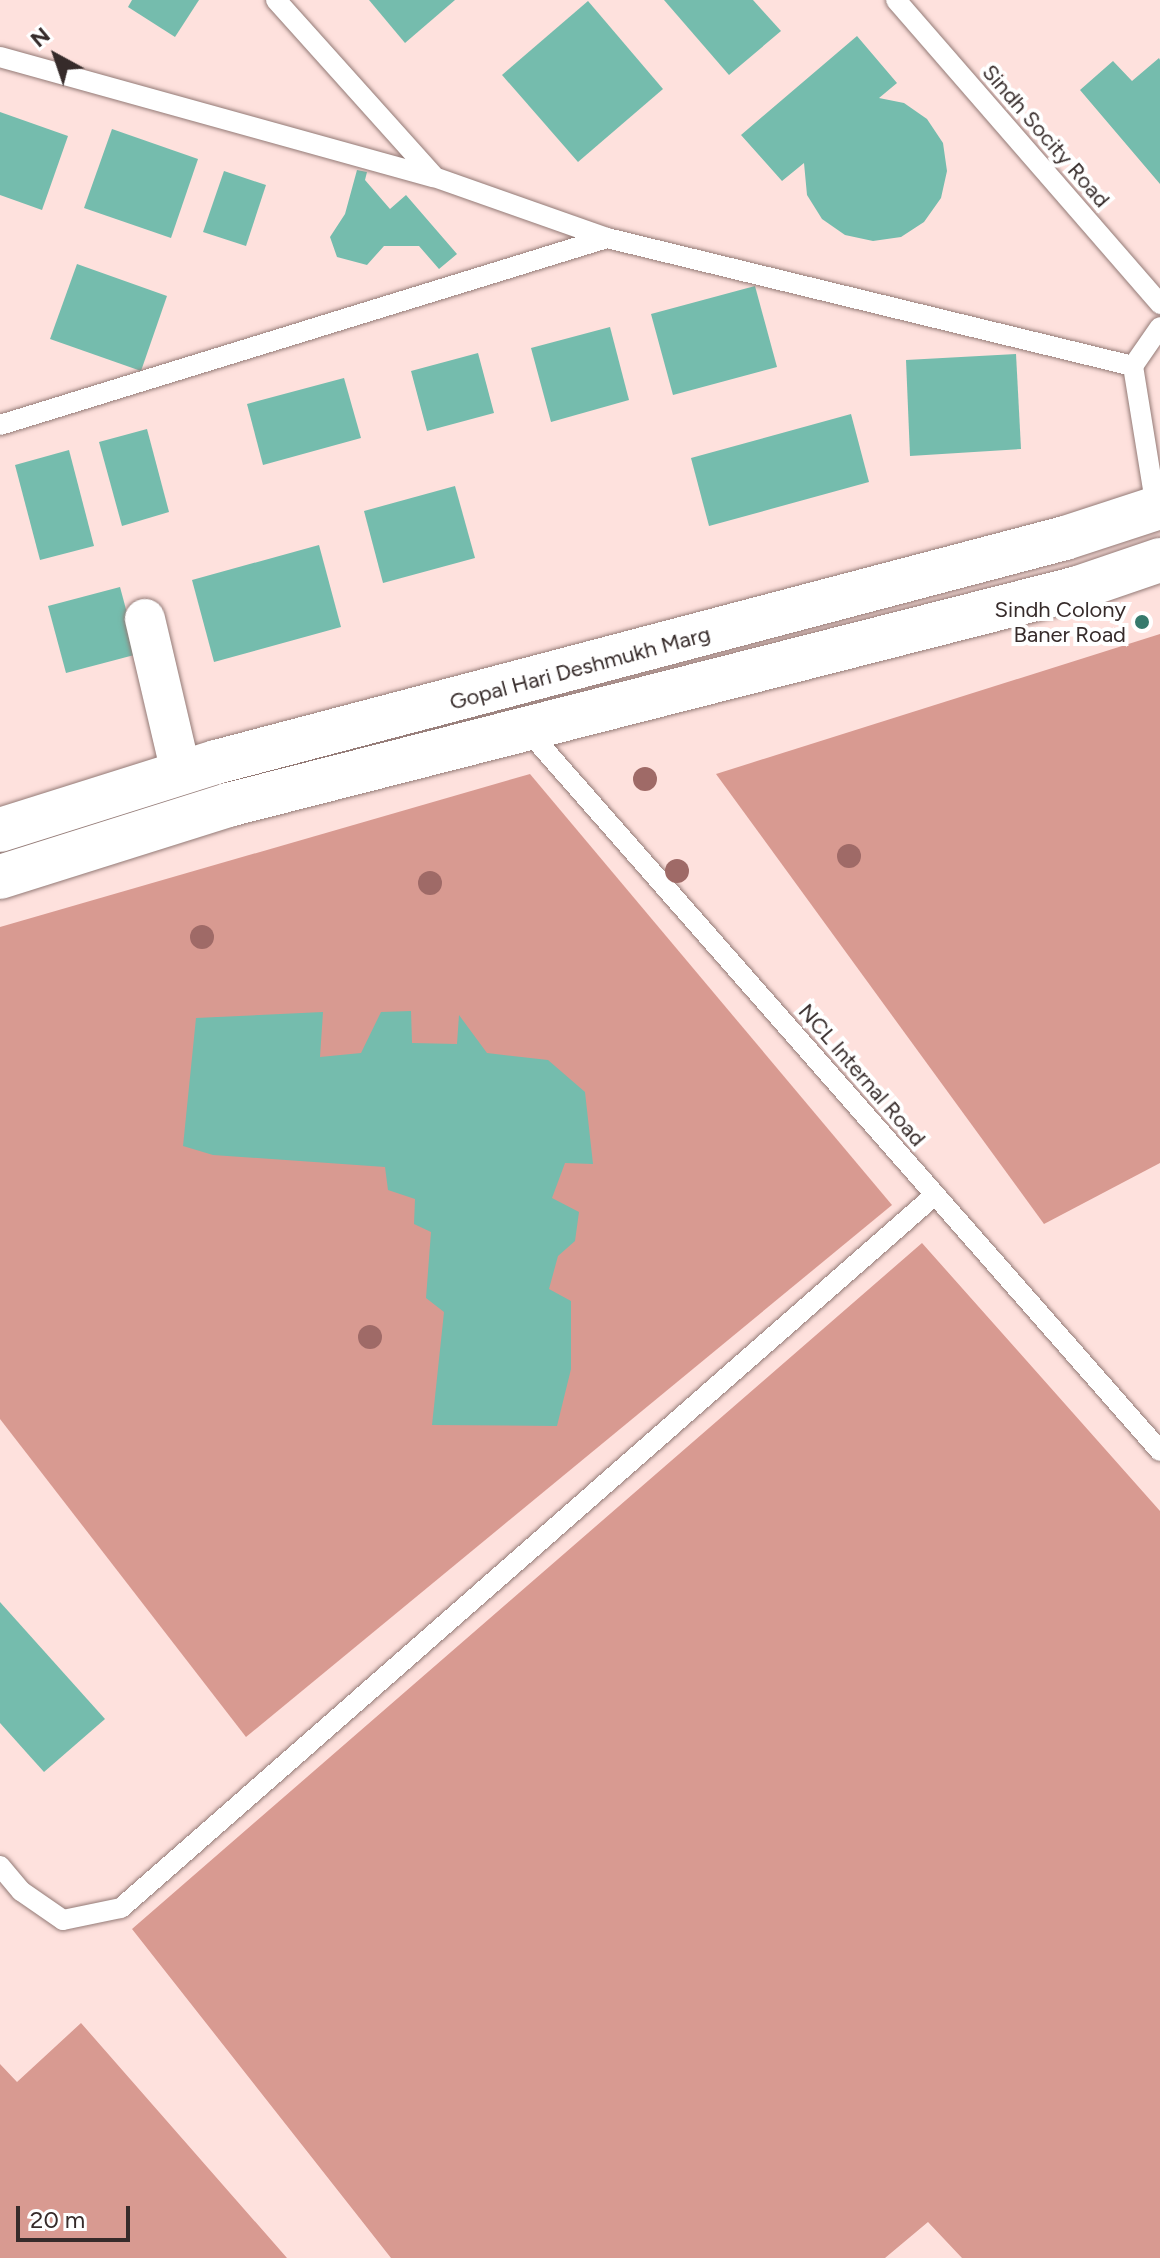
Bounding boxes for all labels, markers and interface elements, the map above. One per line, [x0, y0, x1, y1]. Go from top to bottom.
north arrow [16, 16, 96, 96]
text: N [25, 21, 55, 53]
street label: Sindh Socity Road [977, 59, 1115, 213]
place label: Sindh Colony Baner Road [995, 596, 1126, 648]
marker: Sindh Colony Baner Road [1133, 613, 1151, 631]
street label: Gopal Hari Deshmukh Marg [447, 620, 713, 716]
street label: NCL Internal Road [793, 998, 931, 1152]
scale bar [20, 2190, 134, 2240]
text: 20 m [30, 2205, 85, 2234]

